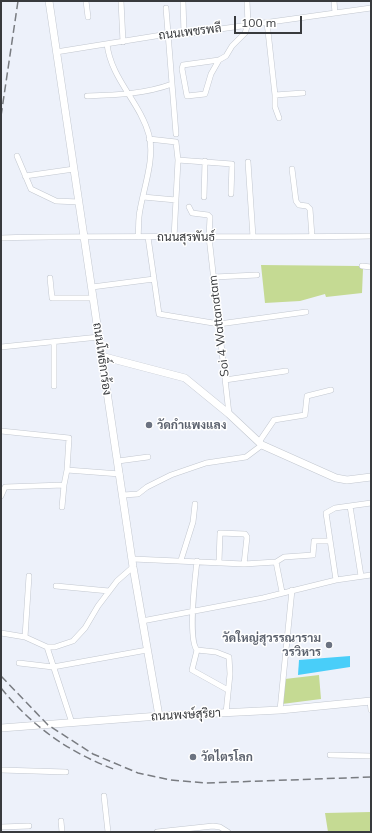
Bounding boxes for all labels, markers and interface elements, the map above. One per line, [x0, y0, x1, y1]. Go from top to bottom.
scale bar [236, 8, 304, 34]
text: 100 m [241, 15, 276, 30]
street label: ถนนเพชรพลี [158, 21, 222, 43]
street label: ถนนสุรพันธ์ [157, 230, 215, 244]
street label: Soi 4 Wattanatam [206, 274, 232, 378]
street label: ถนนโพธิ์การ้อง [90, 322, 114, 396]
place label: วัดกำแพงแลง [157, 418, 226, 432]
marker: วัดกำแพงแลง [144, 420, 154, 430]
place label: วัดใหญ่สุวรรณาราม วรวิหาร [222, 631, 321, 659]
marker: วัดใหญ่สุวรรณาราม วรวิหาร [324, 640, 334, 650]
street label: ถนนพงษ์สุริยา [151, 706, 221, 724]
place label: วัดไตรโลก [201, 750, 253, 764]
marker: วัดไตรโลก [188, 752, 198, 762]

